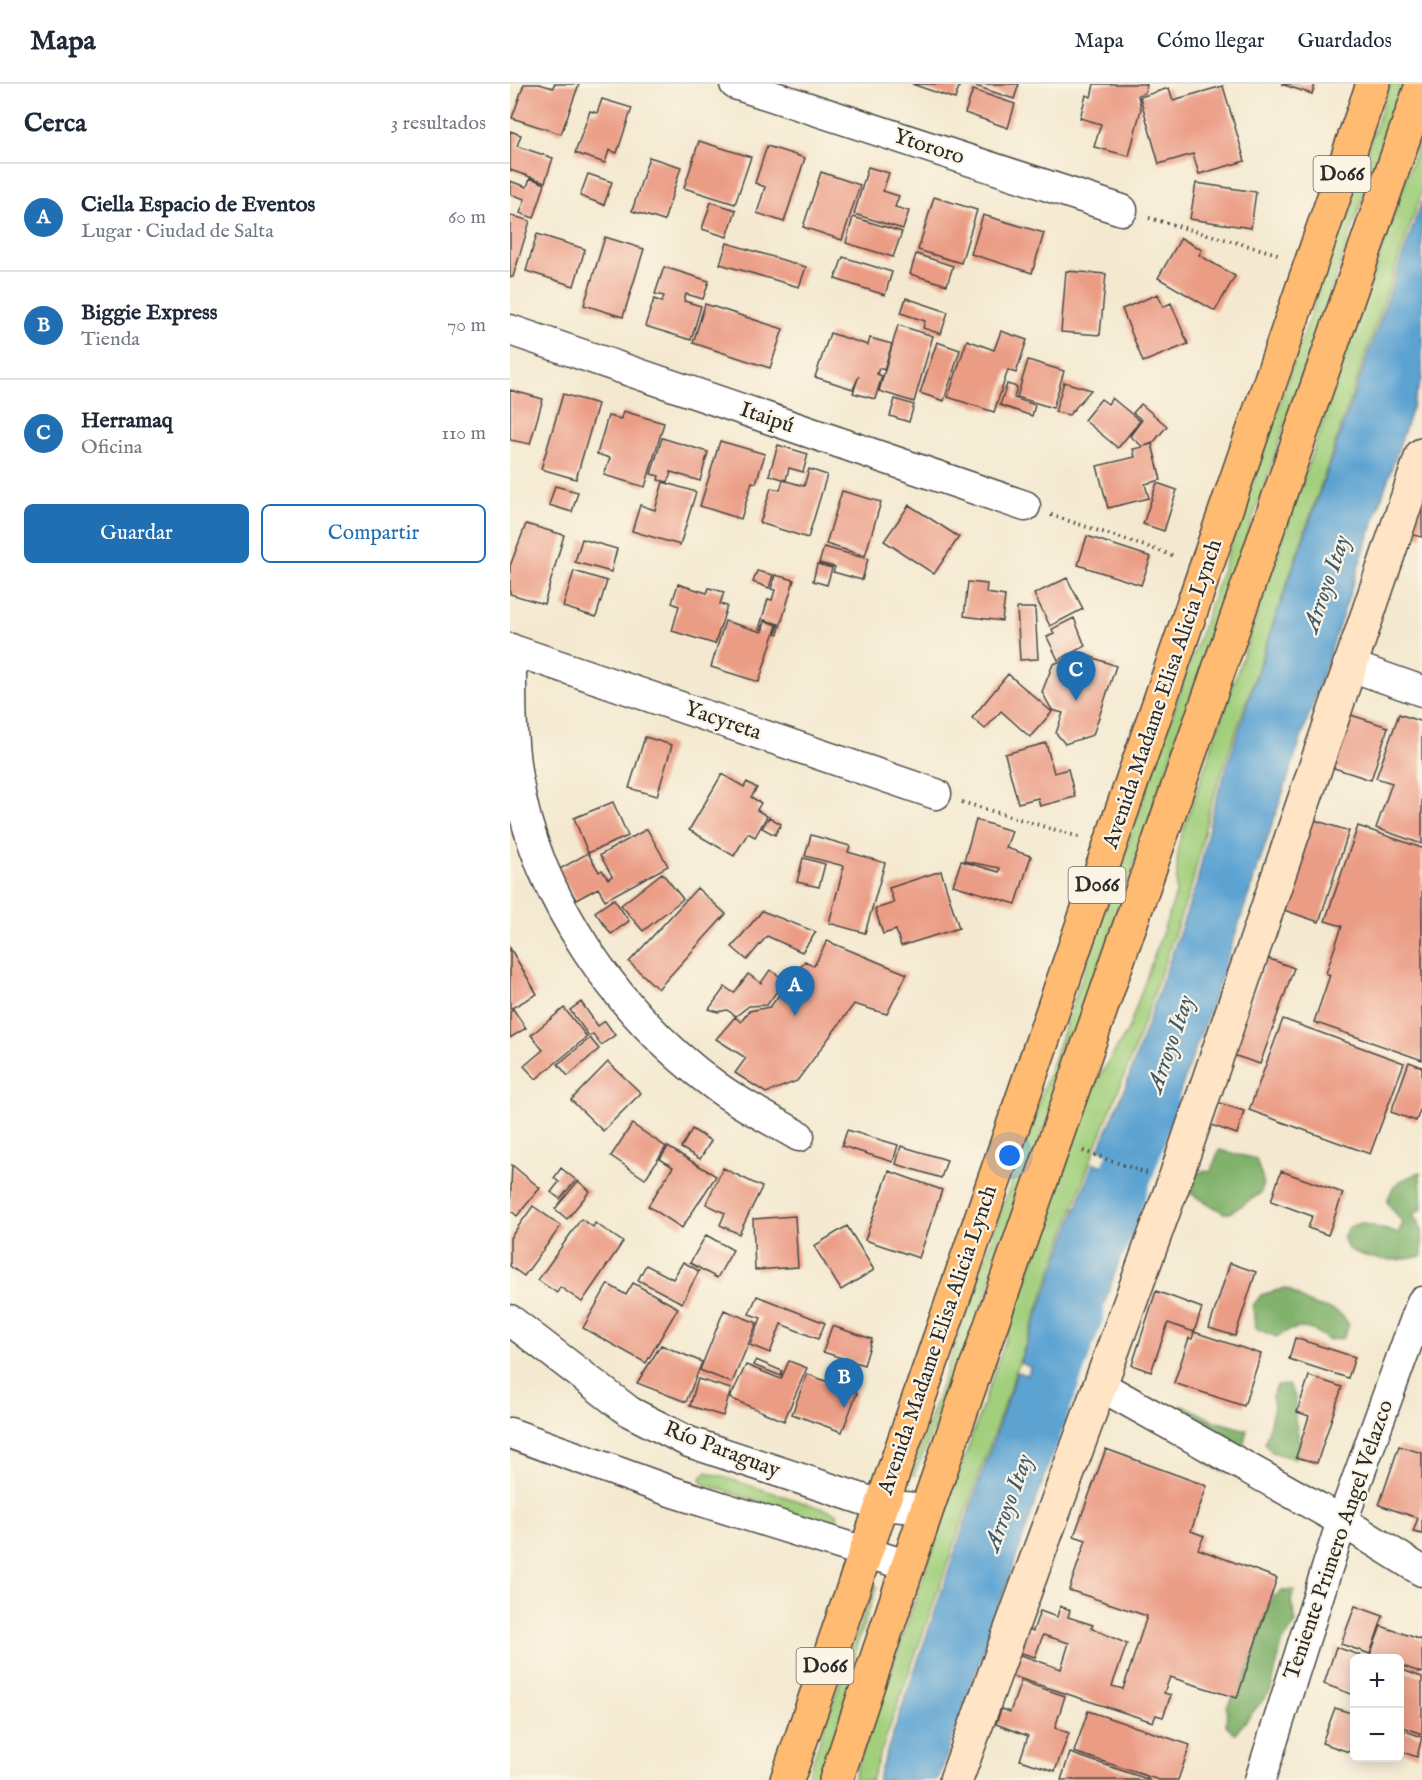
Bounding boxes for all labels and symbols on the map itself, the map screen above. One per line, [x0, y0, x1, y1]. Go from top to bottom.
street label: Ytororo [890, 122, 968, 172]
road number: D066 [1314, 156, 1370, 192]
street label: Itaipú [736, 396, 798, 440]
water label: Arroyo Itay [1295, 530, 1358, 640]
street label: Avenida Madame Elisa Alicia Lynch [1096, 535, 1229, 853]
pin: C [1056, 652, 1096, 701]
street label: Yacyreta [681, 695, 766, 747]
road number: D066 [1068, 867, 1126, 903]
pin: A [776, 966, 814, 1016]
water label: Arroyo Itay [1139, 990, 1202, 1100]
your location [995, 1141, 1024, 1170]
street label: Avenida Madame Elisa Alicia Lynch [871, 1181, 1004, 1499]
pin: B [824, 1358, 864, 1408]
street label: Teniente Primero Angel Velazco [1278, 1396, 1400, 1684]
street label: Río Paraguay [660, 1415, 784, 1485]
water label: Arroyo Itay [976, 1449, 1041, 1558]
road number: D066 [796, 1648, 854, 1684]

